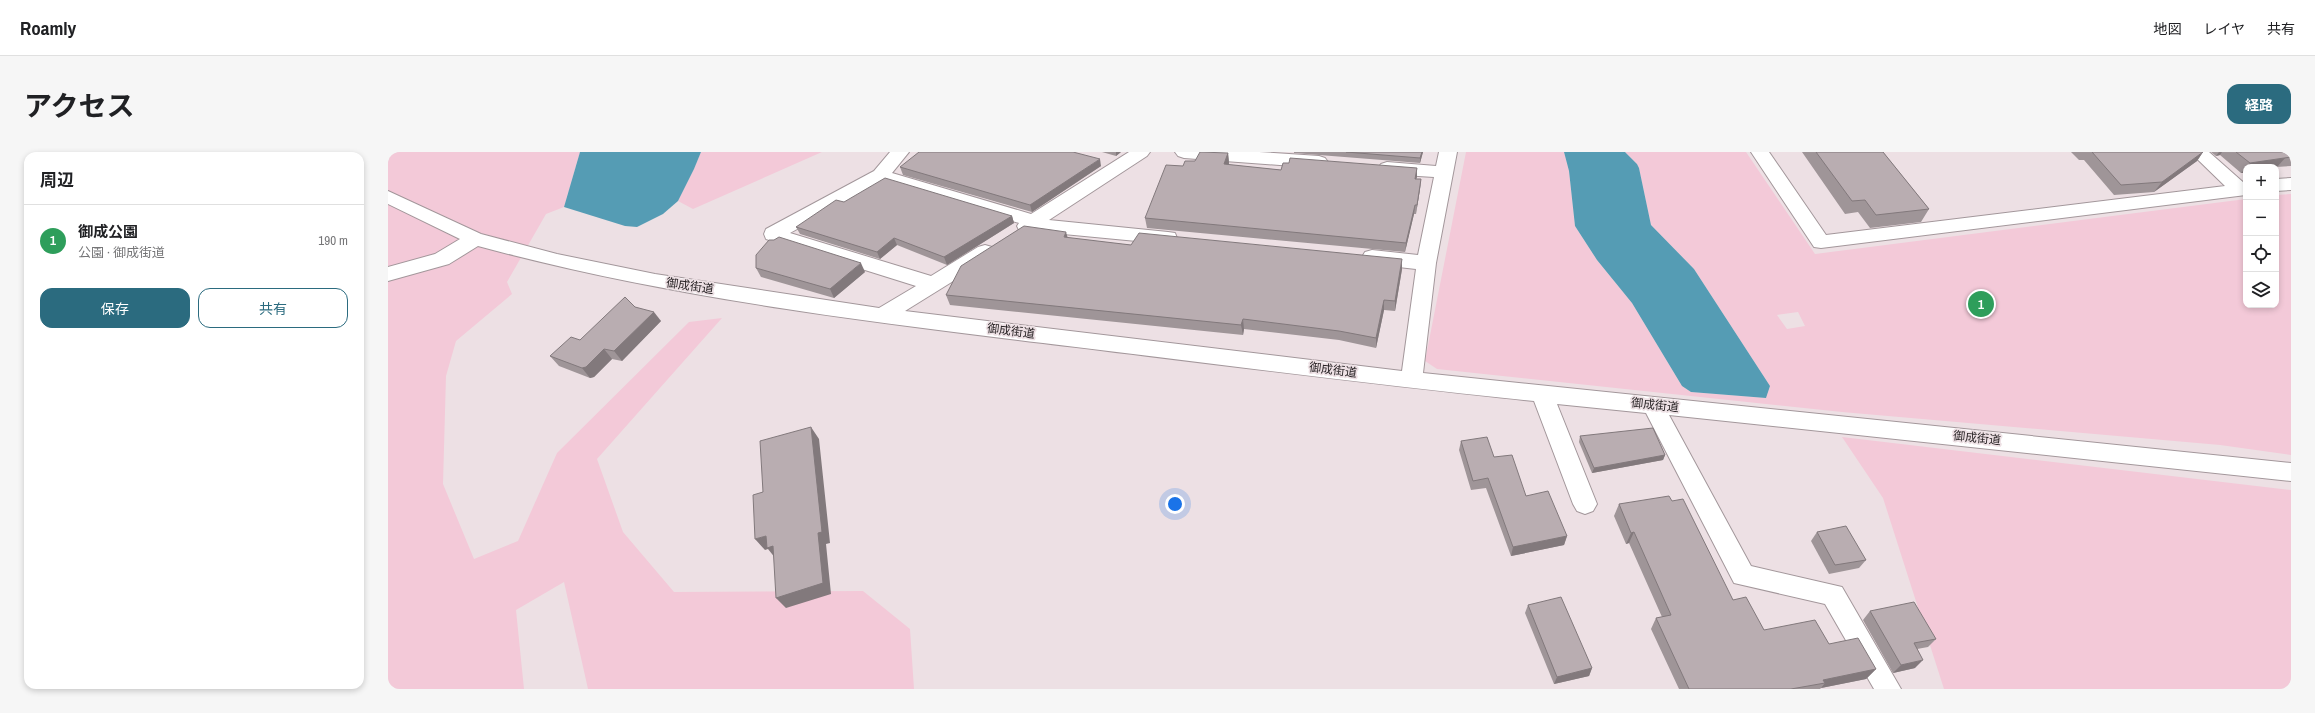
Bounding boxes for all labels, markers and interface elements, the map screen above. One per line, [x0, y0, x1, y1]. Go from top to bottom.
text: Roamly [20, 15, 76, 41]
text: 地図 [2153, 20, 2181, 38]
text: レイヤ [2203, 20, 2245, 38]
text: 共有 [2267, 20, 2295, 38]
button: 経路 [2227, 84, 2291, 124]
text: アクセス [24, 87, 135, 125]
map controls [2243, 164, 2279, 308]
button: + [2243, 164, 2279, 200]
text: 周辺 [40, 168, 74, 191]
button: − [2243, 200, 2279, 236]
text: 御成公園 [78, 221, 138, 242]
text: 1 [50, 232, 56, 249]
text: 190 m [318, 232, 348, 249]
button: locate [2243, 236, 2279, 272]
text: 公園 · 御成街道 [78, 244, 165, 261]
button: layers [2243, 272, 2279, 308]
street label: 御成街道 [665, 275, 715, 297]
button: 保存 [40, 288, 190, 328]
button: 共有 [198, 288, 348, 328]
pin: 1 [1968, 289, 1994, 319]
street label: 御成街道 [986, 320, 1036, 342]
street label: 御成街道 [1308, 359, 1358, 381]
street label: 御成街道 [1630, 395, 1680, 415]
street label: 御成街道 [1952, 428, 2002, 448]
your location [1165, 494, 1185, 514]

